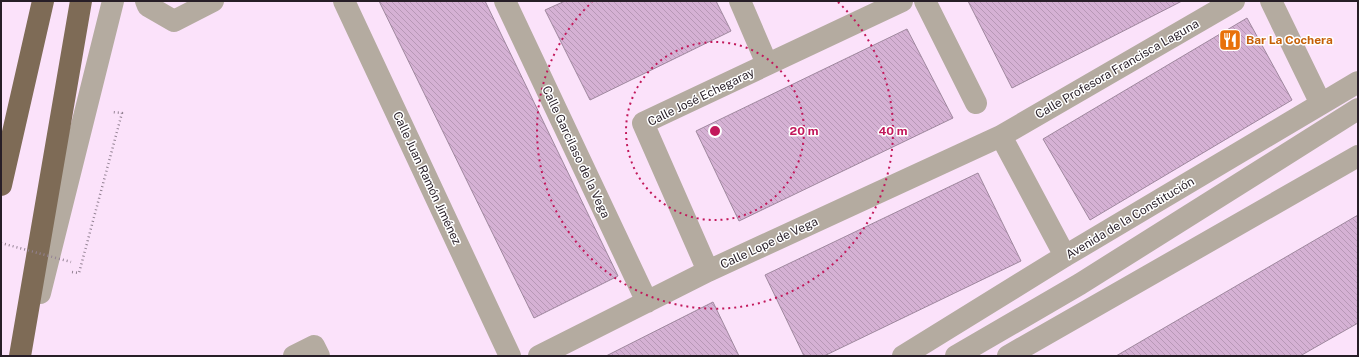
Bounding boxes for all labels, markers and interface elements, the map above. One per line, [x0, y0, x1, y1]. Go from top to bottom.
street label: Calle Profesora Francisca Laguna [1033, 16, 1201, 122]
restaurant icon: Bar La Cochera [1217, 27, 1243, 53]
place label: Bar La Cochera [1246, 33, 1333, 47]
street label: Calle José Echegaray [645, 65, 757, 129]
street label: Calle Garcilaso de la Vega [539, 84, 613, 220]
street label: Calle Juan Ramón Jiménez [390, 109, 464, 247]
centre of rings [708, 124, 722, 138]
text: 20 m [790, 124, 819, 138]
text: 40 m [878, 124, 908, 138]
street label: Avenida de la Constitución [1063, 174, 1197, 262]
street label: Calle Lope de Vega [718, 214, 820, 272]

